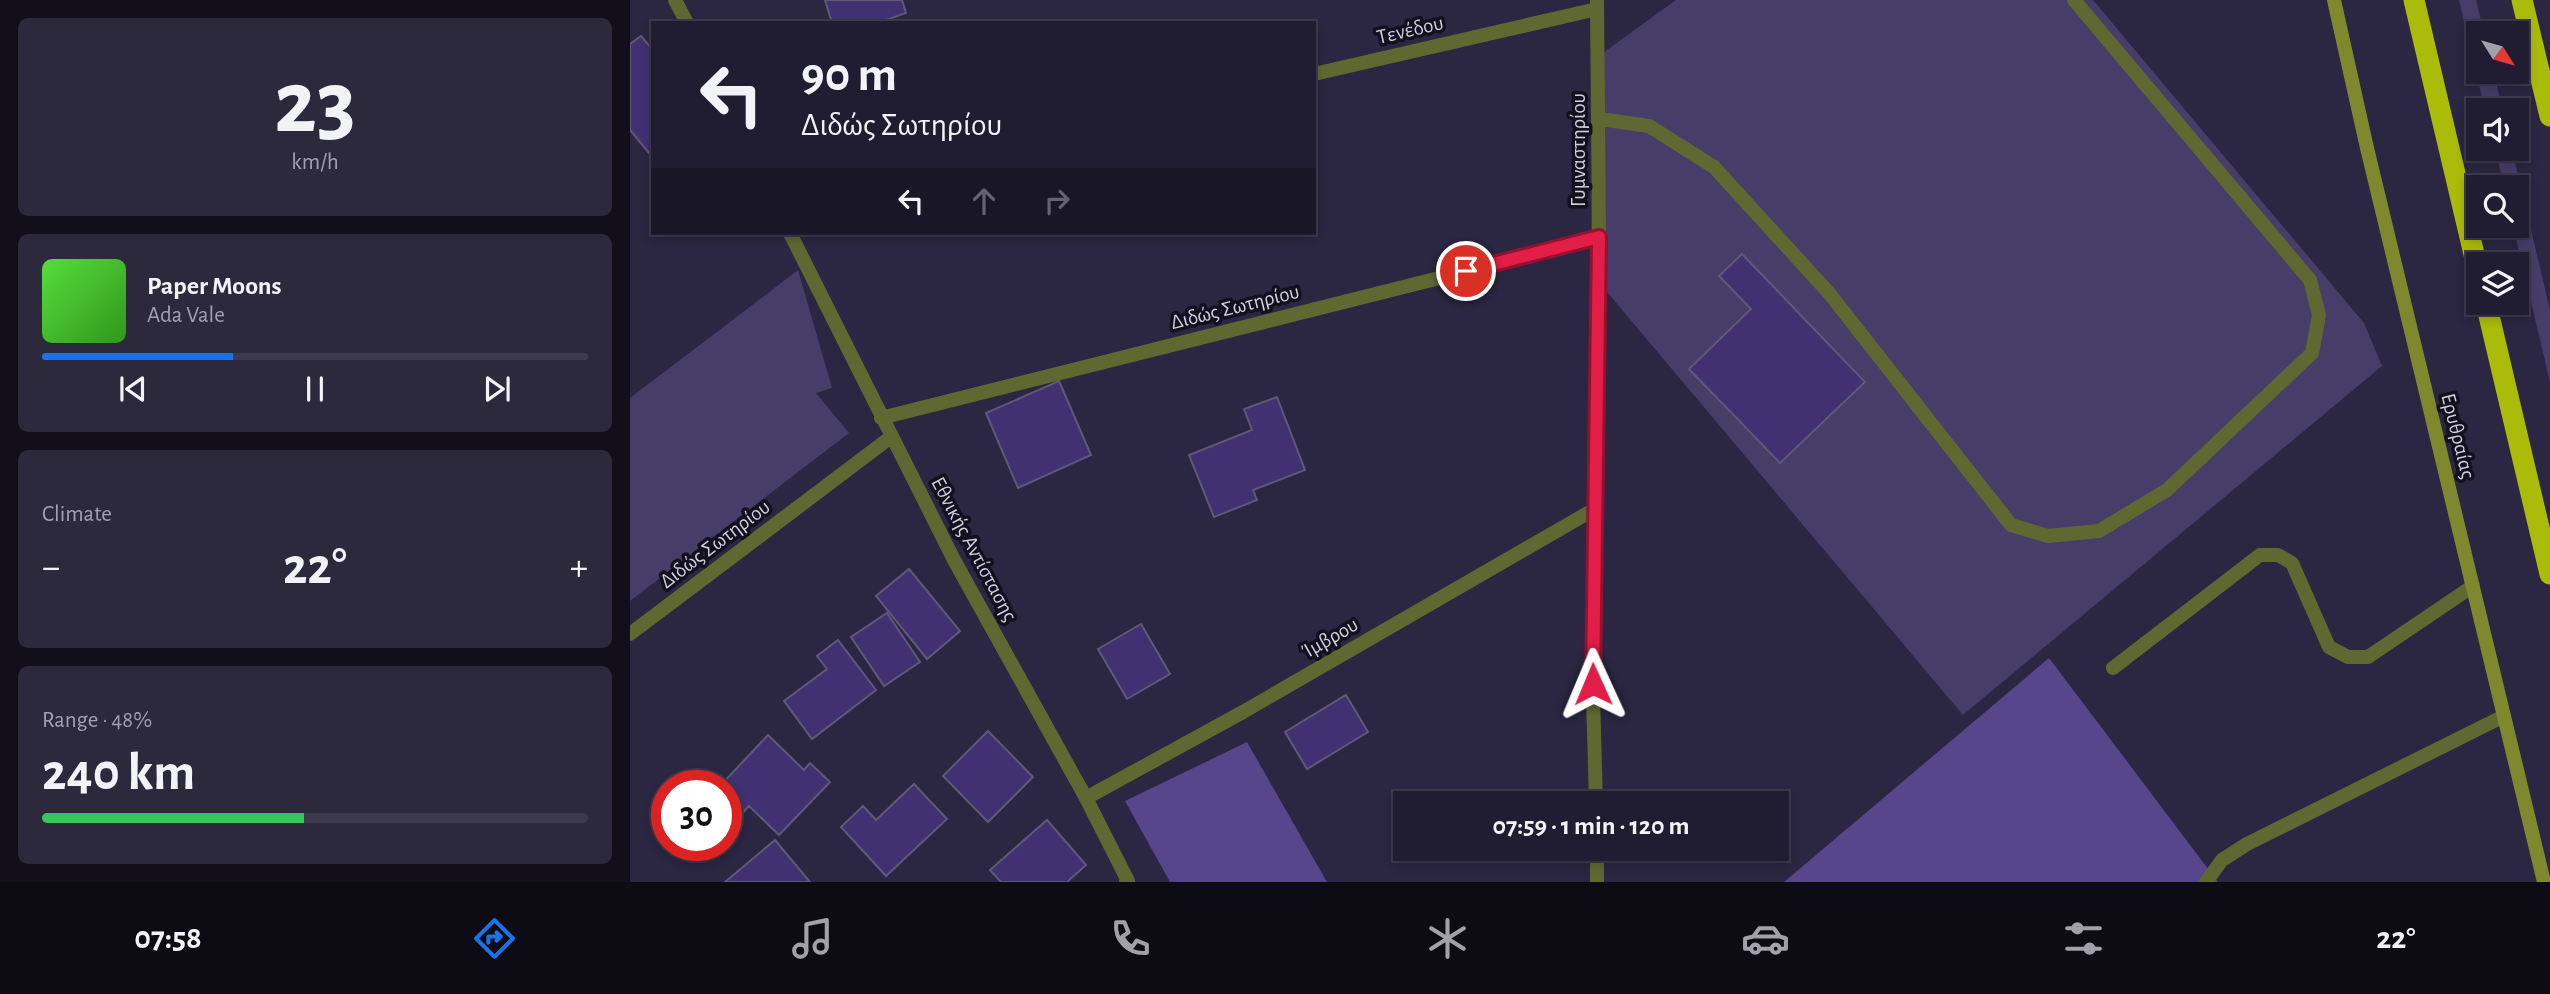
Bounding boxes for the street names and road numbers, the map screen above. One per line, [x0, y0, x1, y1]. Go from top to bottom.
street label: Τενέδου [1375, 12, 1445, 48]
street label: Γυμναστηρίου [1568, 93, 1589, 207]
street label: Διδώς Σωτηρίου [1168, 281, 1302, 333]
street label: Ερυθραίας [2437, 391, 2479, 481]
street label: Εθνικής Αντίστασης [927, 474, 1021, 624]
street label: Διδώς Σωτηρίου [656, 496, 774, 592]
street label: Ίμβρου [1298, 614, 1362, 662]

